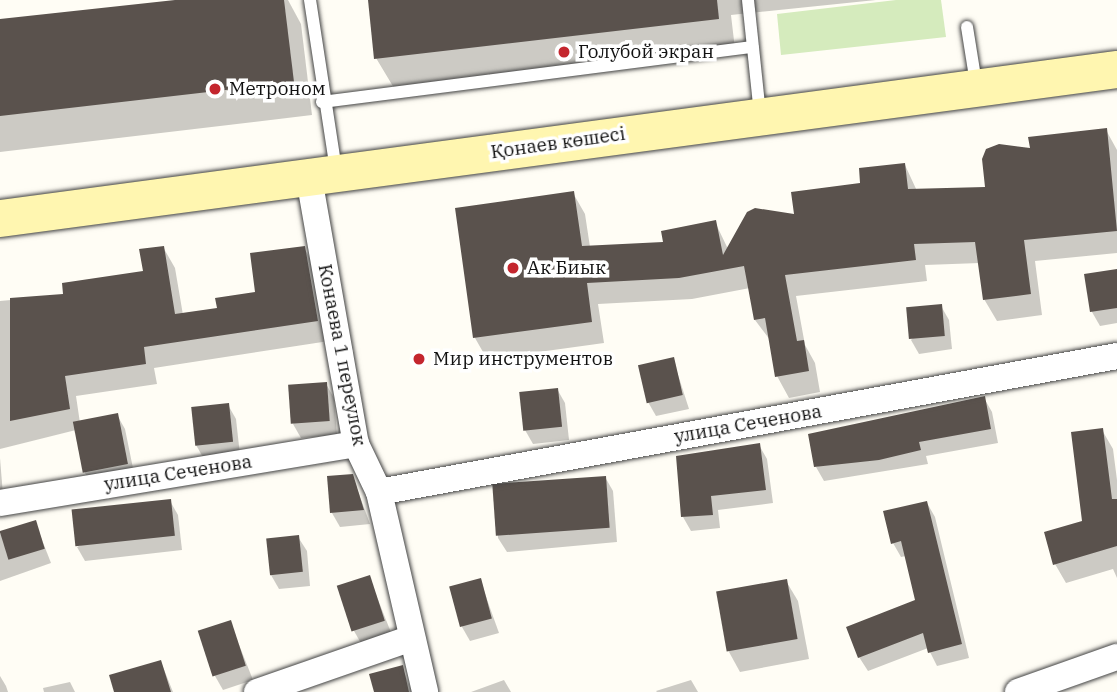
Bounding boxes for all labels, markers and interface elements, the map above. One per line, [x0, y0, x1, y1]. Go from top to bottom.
place label: Голубой экран [578, 41, 714, 63]
marker: Голубой экран [556, 44, 572, 60]
place label: Метроном [229, 78, 326, 100]
marker: Метроном [207, 81, 223, 97]
street label: Қонаев көшесі [489, 122, 627, 164]
place label: Ак Биык [527, 257, 606, 279]
marker: Ак Биык [505, 260, 521, 276]
street label: Конаева 1 переулок [313, 262, 371, 448]
place label: Мир инструментов [433, 348, 613, 370]
marker: Мир инструментов [411, 351, 427, 367]
street label: улица Сеченова [673, 400, 823, 448]
street label: улица Сеченова [103, 450, 253, 496]

